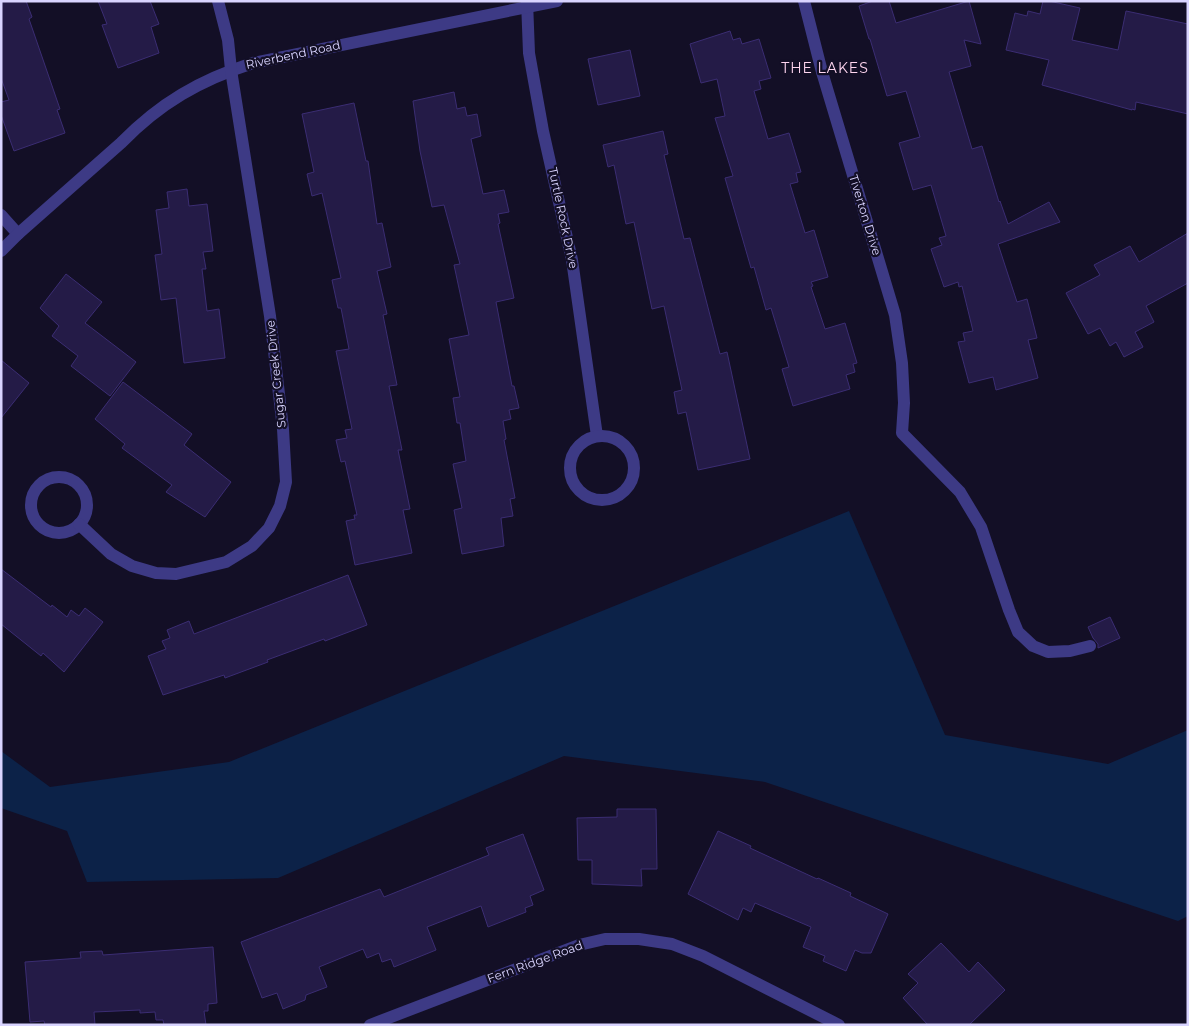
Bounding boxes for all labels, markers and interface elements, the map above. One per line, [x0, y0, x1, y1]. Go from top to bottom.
street label: Riverbend Road [244, 37, 342, 72]
district label: THE LAKES [781, 59, 869, 77]
street label: Turtle Rock Drive [545, 166, 582, 270]
street label: Tiverton Drive [846, 173, 885, 257]
street label: Sugar Creek Drive [262, 320, 289, 429]
street label: Fern Ridge Road [485, 937, 585, 986]

